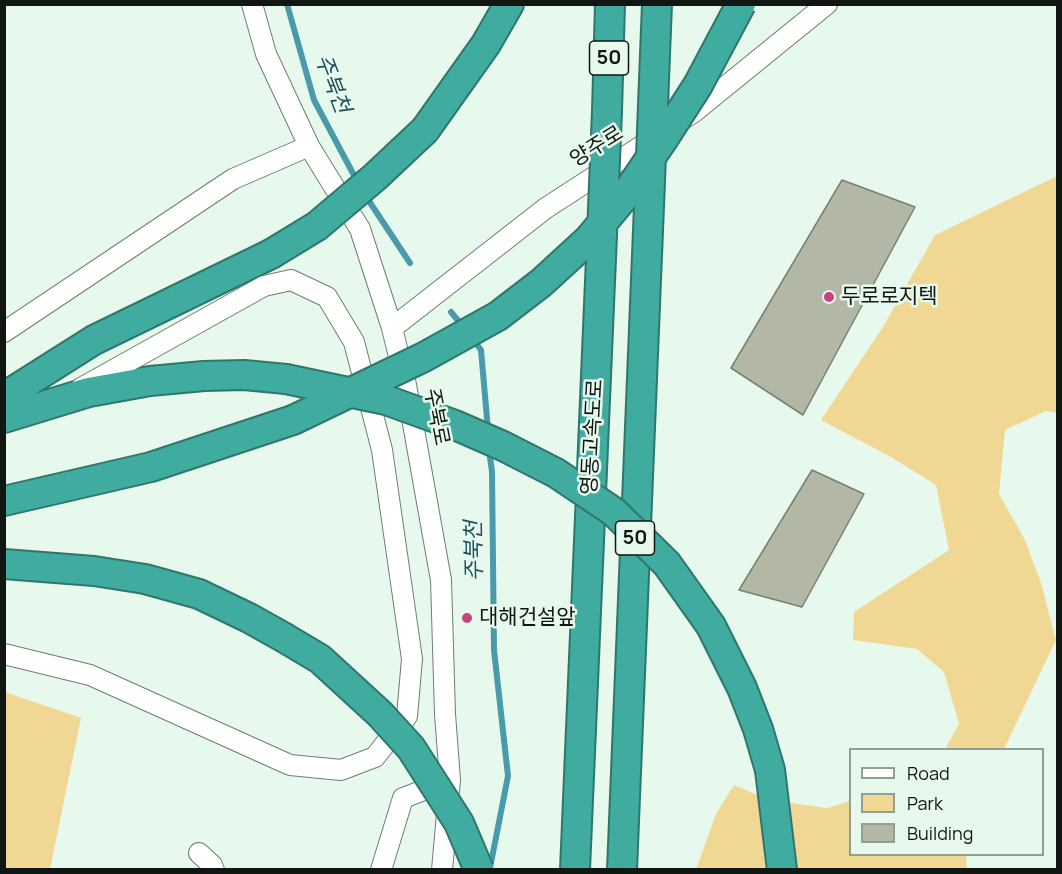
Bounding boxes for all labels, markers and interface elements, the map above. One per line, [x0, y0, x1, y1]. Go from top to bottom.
road number: 50 [590, 41, 628, 75]
water label: 주북천 [309, 51, 355, 117]
street label: 양주로 [566, 121, 628, 173]
place label: 두로로지텍 [841, 284, 938, 310]
marker: 두로로지텍 [822, 290, 836, 304]
street label: 영동고속도로 [577, 378, 609, 496]
street label: 주북로 [418, 386, 454, 448]
water label: 주북천 [461, 520, 489, 582]
road number: 50 [616, 521, 654, 555]
place label: 대해건설앞 [479, 605, 576, 631]
marker: 대해건설앞 [460, 611, 474, 625]
legend [849, 748, 1044, 856]
text: Road [907, 761, 950, 785]
text: Park [907, 791, 943, 815]
text: Building [907, 821, 973, 845]

